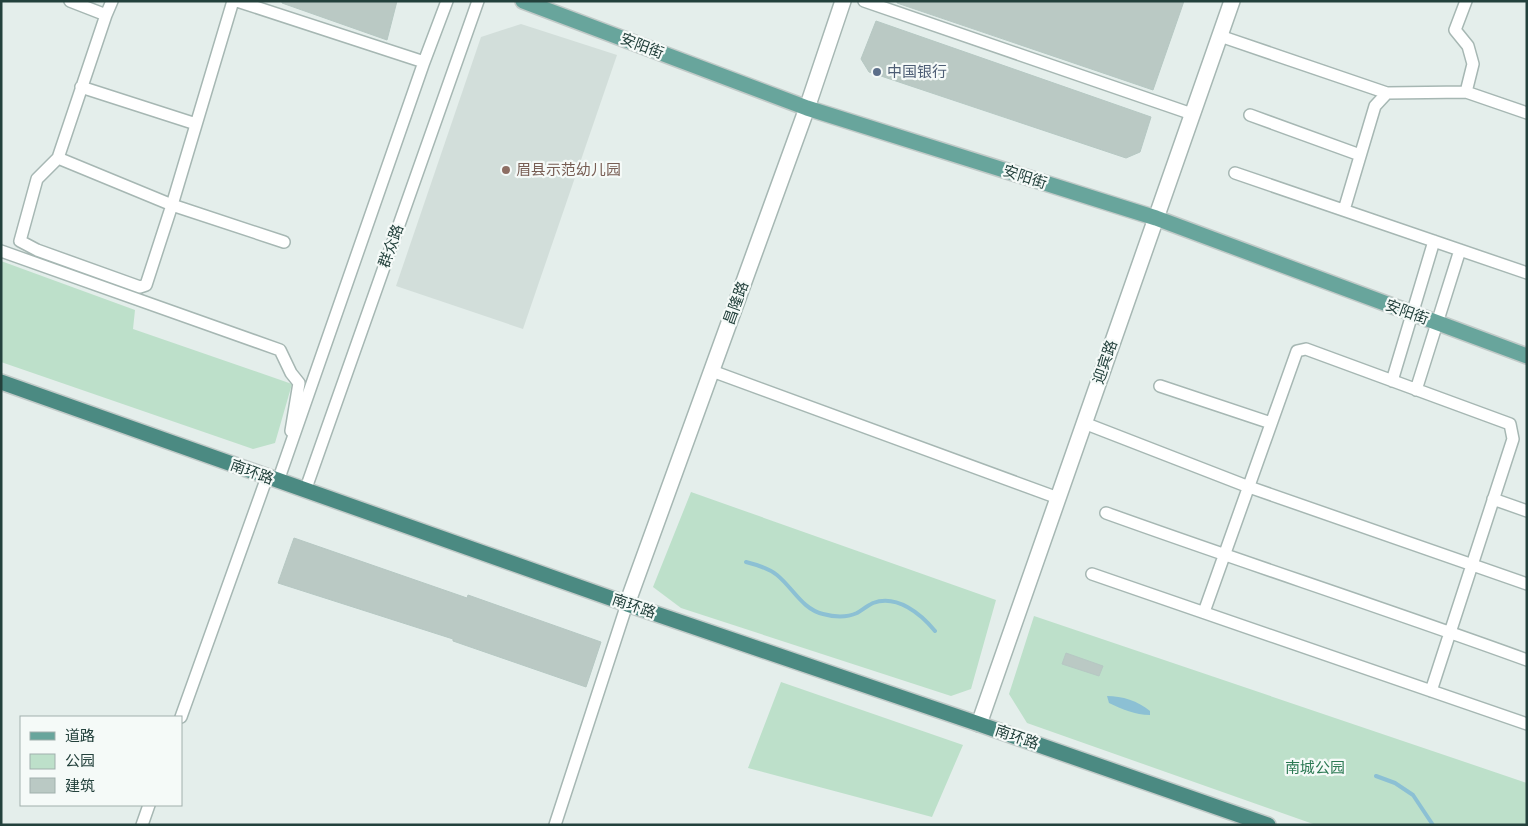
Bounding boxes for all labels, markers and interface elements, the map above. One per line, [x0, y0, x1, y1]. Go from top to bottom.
street label: 安阳街 [618, 29, 667, 62]
place label: 中国银行 [887, 62, 947, 80]
marker: 中国银行 [871, 66, 883, 78]
place label: 眉县示范幼儿园 [516, 160, 621, 178]
street label: 安阳街 [1001, 161, 1049, 192]
marker: 眉县示范幼儿园 [500, 164, 512, 176]
street label: 群众路 [374, 221, 406, 270]
street label: 昌隆路 [719, 278, 751, 327]
street label: 安阳街 [1383, 295, 1432, 327]
street label: 迎宾路 [1088, 337, 1120, 386]
street label: 南环路 [228, 455, 277, 487]
street label: 南环路 [610, 589, 659, 621]
legend [20, 716, 182, 806]
street label: 南环路 [993, 720, 1042, 752]
text: 道路 [65, 726, 95, 744]
text: 公园 [65, 751, 95, 769]
park label: 南城公园 [1285, 758, 1345, 776]
text: 建筑 [65, 776, 95, 794]

